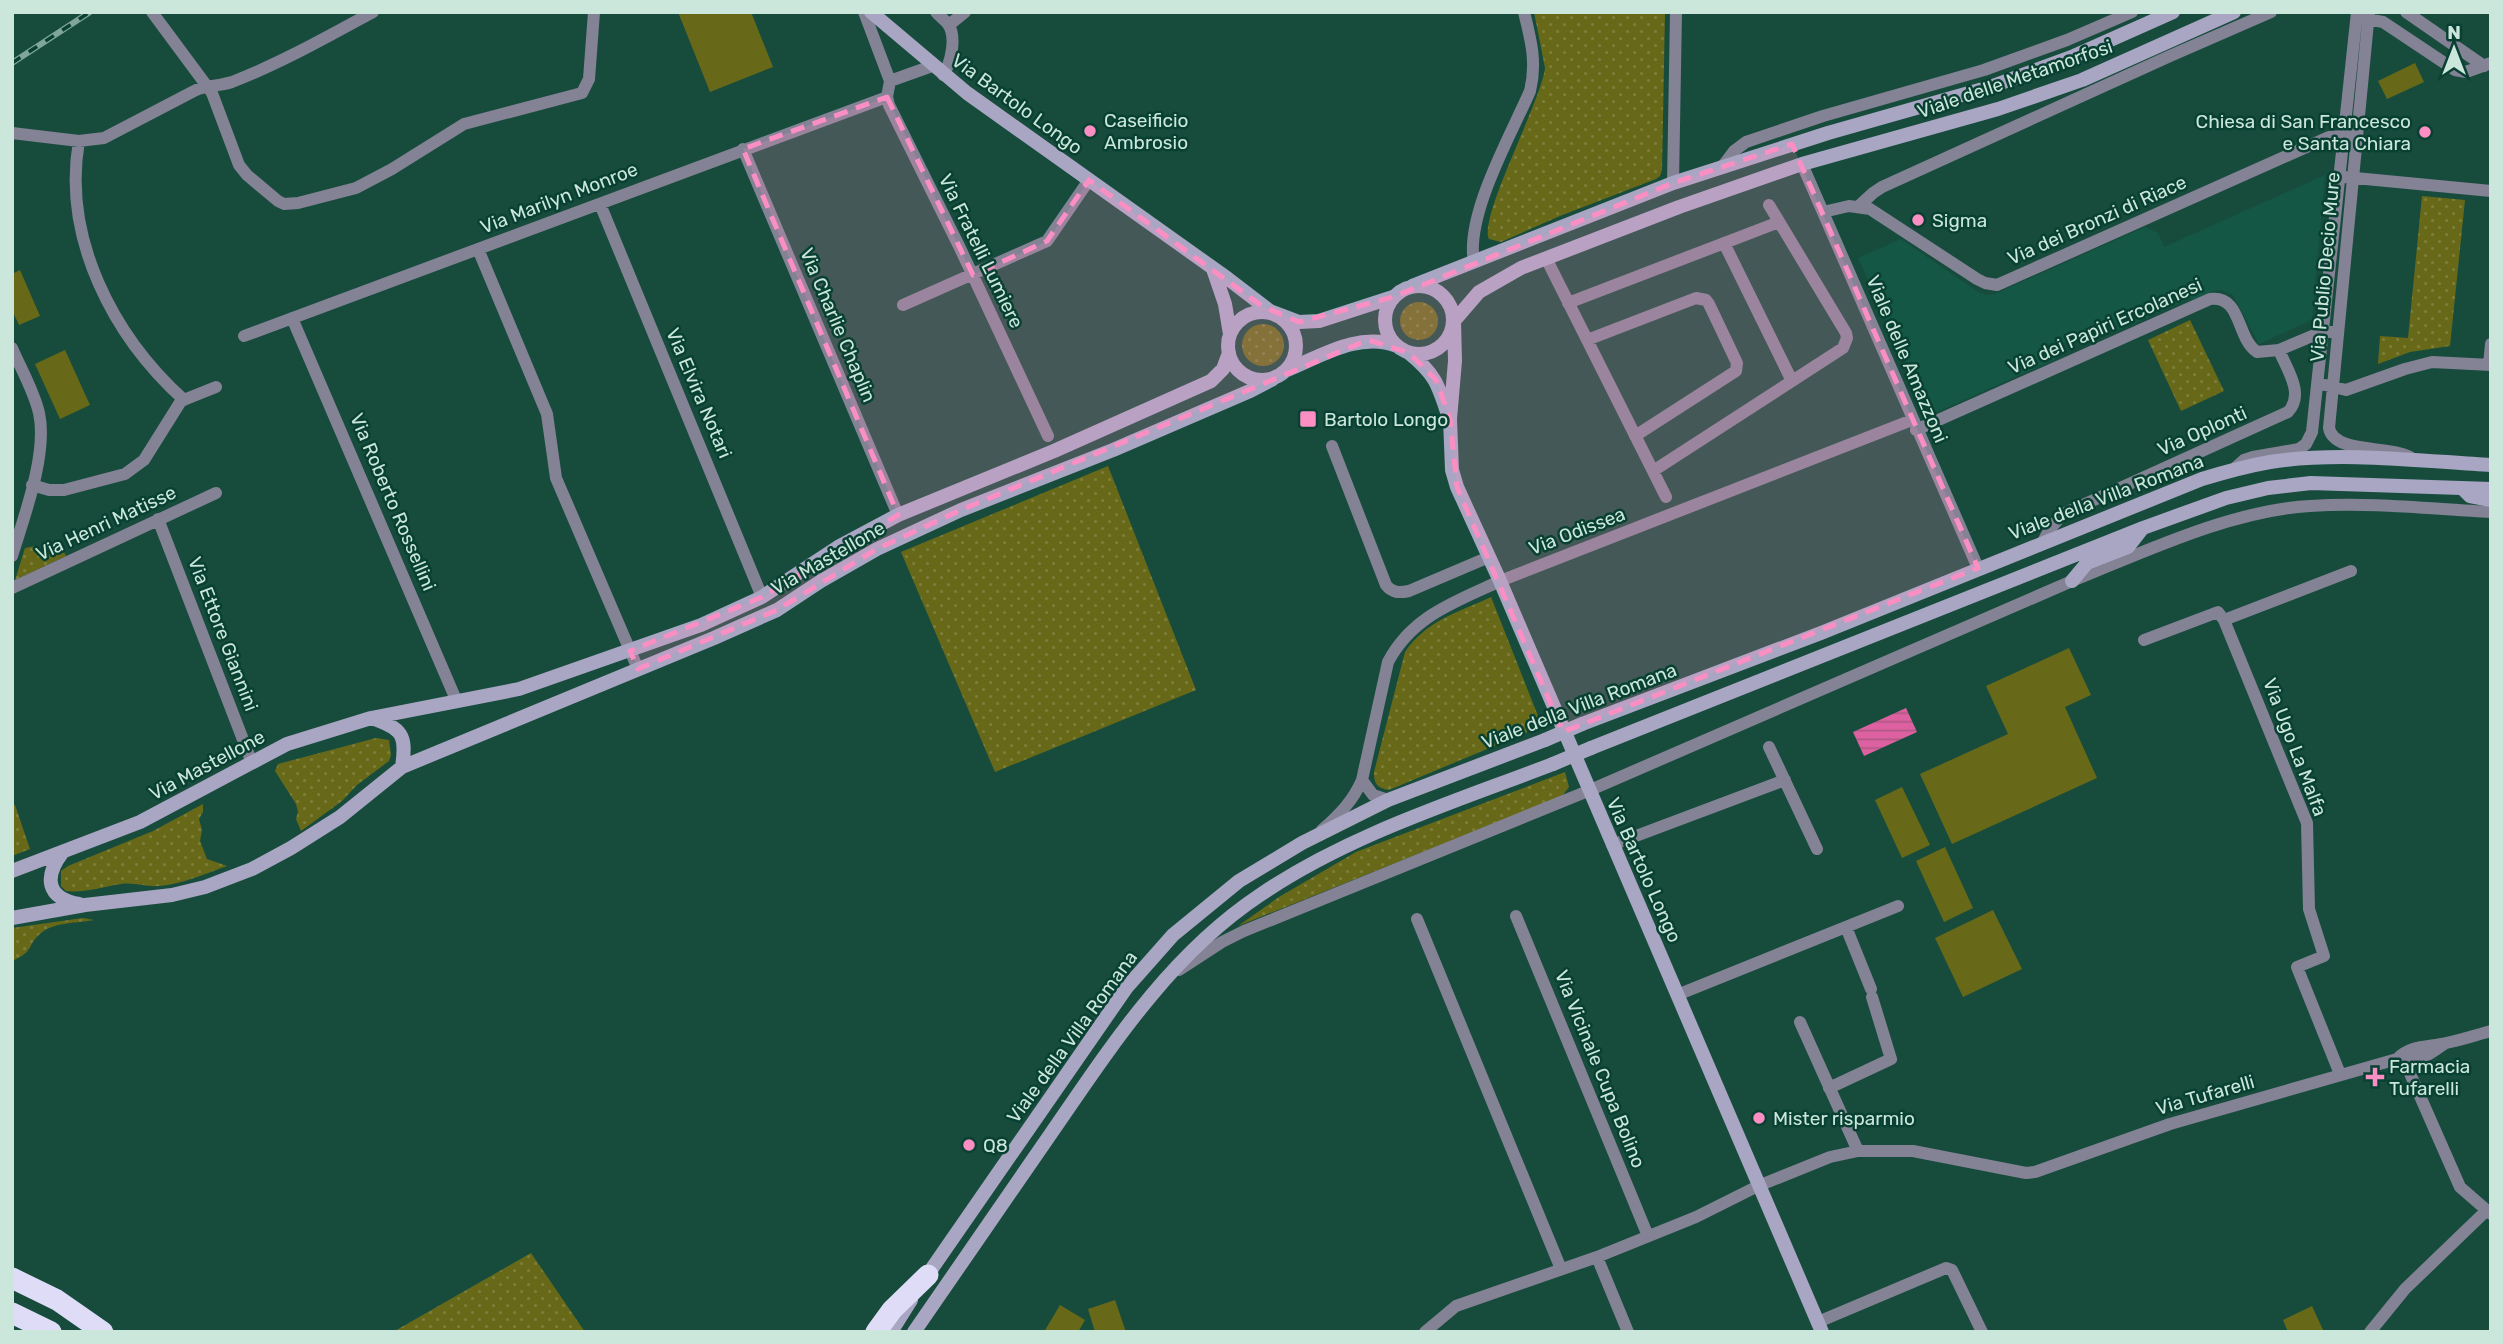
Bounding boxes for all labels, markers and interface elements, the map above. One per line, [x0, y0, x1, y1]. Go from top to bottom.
north arrow [2419, 14, 2489, 84]
text: N [2447, 21, 2461, 44]
street label: Viale delle Metamorfosi [1914, 35, 2116, 123]
street label: Via Bartolo Longo [947, 49, 1087, 159]
place label: Caseificio Ambrosio [1104, 109, 1189, 154]
place label: Chiesa di San Francesco e Santa Chiara [2196, 110, 2411, 155]
marker: Caseificio Ambrosio [1082, 123, 1098, 139]
marker: Chiesa di San Francesco e Santa Chiara [2417, 124, 2433, 140]
street label: Via Marilyn Monroe [477, 157, 641, 239]
street label: Via Fratelli Lumiere [934, 170, 1028, 332]
street label: Via dei Bronzi di Riace [2004, 170, 2190, 270]
street label: Via Publio Decio Mure [2305, 171, 2345, 363]
place label: Sigma [1932, 209, 1987, 232]
marker: Sigma [1910, 212, 1926, 228]
street label: Via Charlie Chaplin [795, 244, 881, 406]
street label: Viale delle Amazzoni [1861, 272, 1953, 446]
street label: Via dei Papiri Ercolanesi [2005, 273, 2205, 379]
street label: Via Elvira Notari [661, 324, 737, 462]
street label: Via Oplonti [2154, 401, 2250, 461]
place label: Bartolo Longo [1324, 408, 1448, 431]
marker: Bartolo Longo [1298, 409, 1318, 429]
street label: Via Roberto Rossellini [345, 410, 441, 594]
street label: Viale della Villa Romana [2005, 449, 2207, 545]
street label: Via Henri Matisse [32, 480, 180, 566]
street label: Via Odissea [1526, 502, 1628, 560]
street label: Via Mastellone [767, 516, 889, 600]
street label: Via Ettore Giannini [183, 554, 263, 714]
street label: Viale della Villa Romana [1478, 658, 1680, 754]
street label: Via Ugo La Malfa [2258, 675, 2332, 819]
street label: Via Mastellone [145, 725, 269, 805]
street label: Via Bartolo Longo [1602, 794, 1686, 946]
street label: Viale della Villa Romana [1002, 946, 1142, 1128]
street label: Via Vicinale Cupa Bolino [1550, 967, 1650, 1171]
place label: Farmacia Tufarelli [2389, 1055, 2470, 1100]
marker: Farmacia Tufarelli [2367, 1069, 2383, 1085]
street label: Via Tufarelli [2153, 1070, 2257, 1120]
place label: Mister risparmio [1773, 1107, 1915, 1130]
marker: Mister risparmio [1751, 1110, 1767, 1126]
place label: Q8 [983, 1134, 1008, 1157]
marker: Q8 [961, 1137, 977, 1153]

